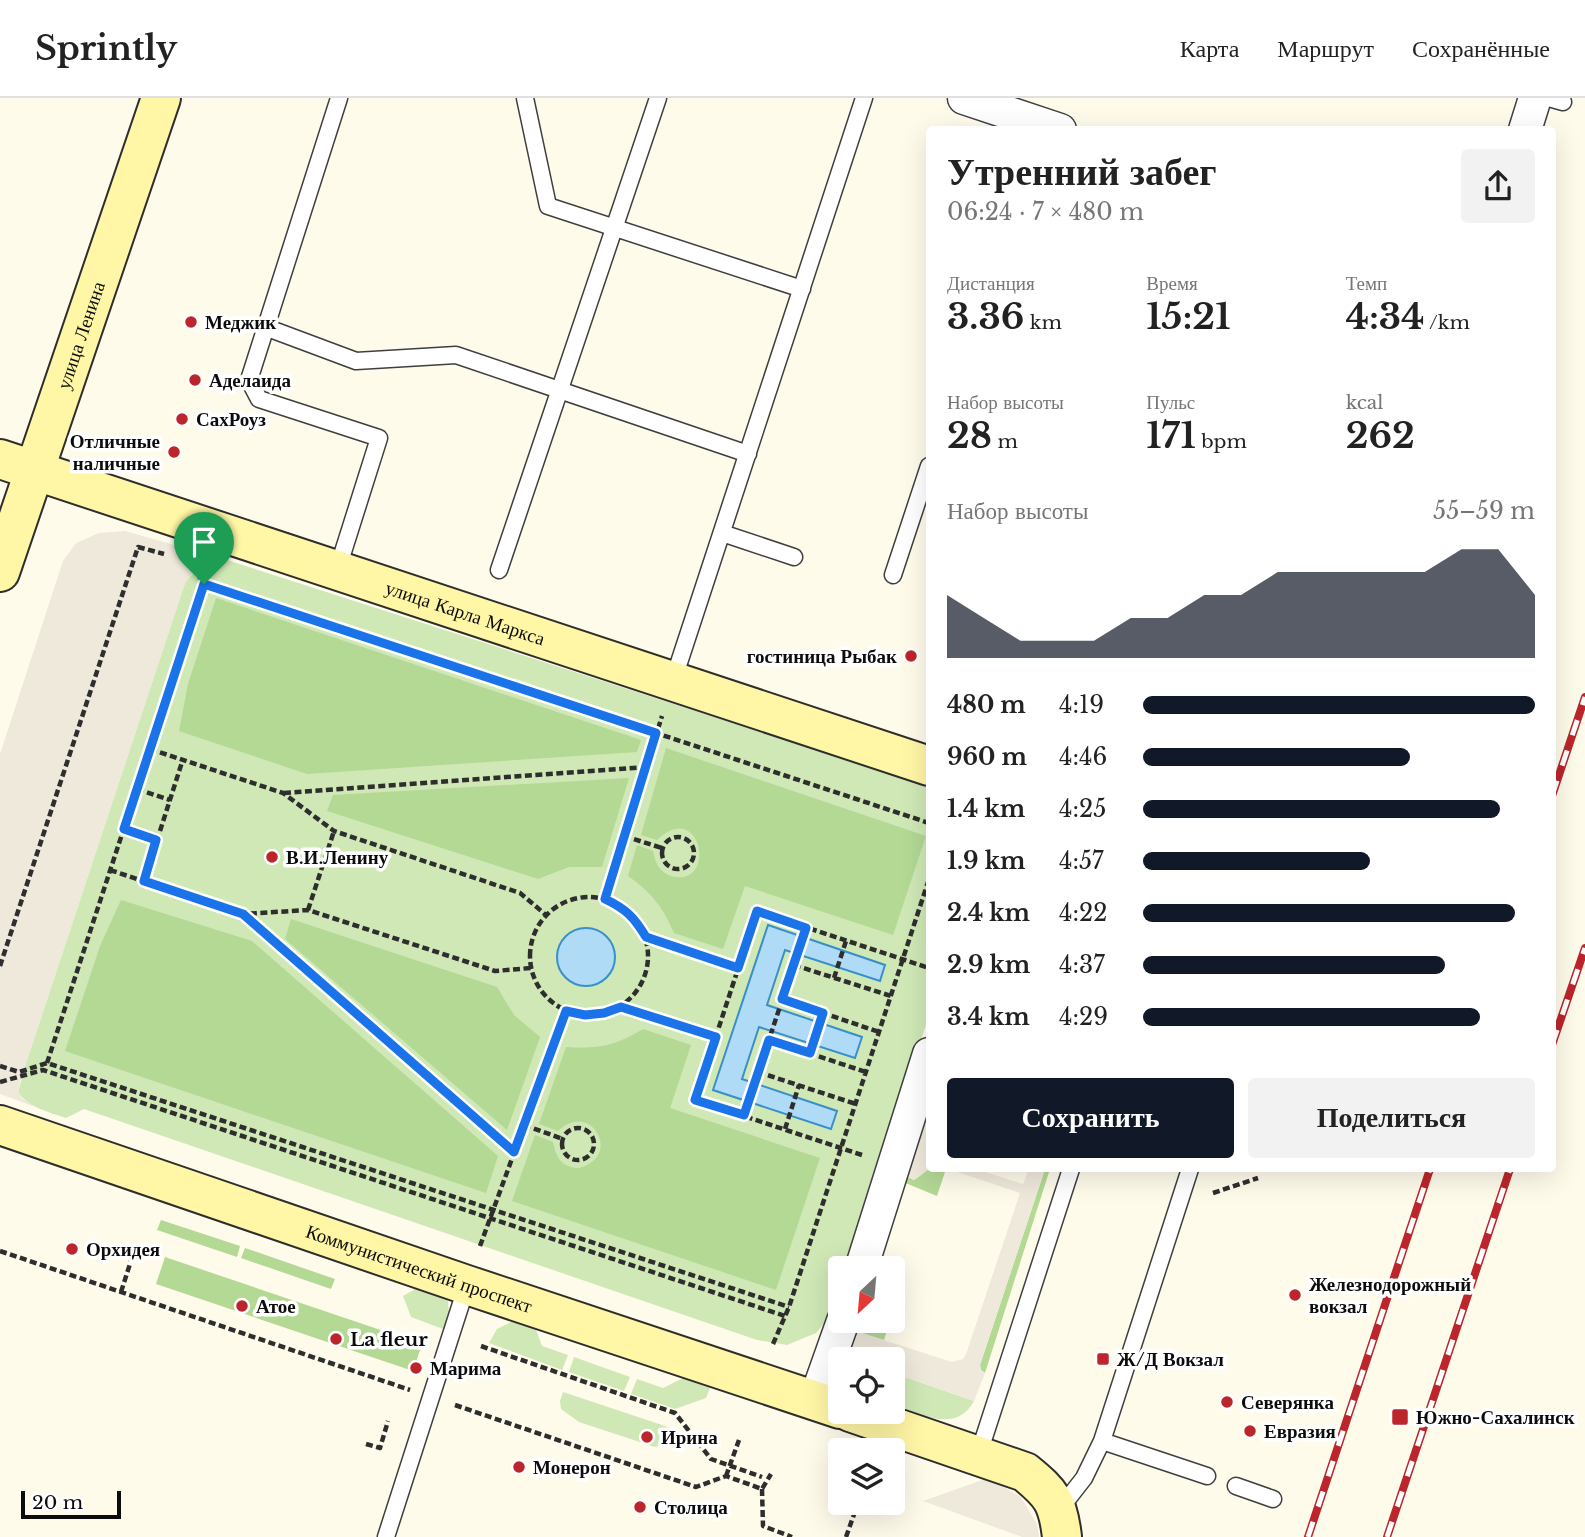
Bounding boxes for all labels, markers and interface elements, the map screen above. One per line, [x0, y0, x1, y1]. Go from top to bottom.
text: Sprintly [35, 28, 177, 69]
text: Карта [1180, 34, 1239, 63]
text: Маршрут [1277, 34, 1374, 63]
text: Сохранённые [1412, 34, 1550, 63]
text: Утренний забег [947, 148, 1217, 195]
button: share [1461, 149, 1535, 223]
text: 06:24 · 7 × 480 m [947, 198, 1144, 226]
text: Дистанция [947, 272, 1035, 295]
text: Время [1146, 272, 1198, 295]
text: Темп [1346, 272, 1387, 295]
street label: улица Ленина [51, 278, 110, 392]
text: 3.36 [947, 295, 1024, 338]
text: 15:21 [1146, 295, 1230, 338]
text: 4:34 [1346, 295, 1424, 338]
place label: Меджик [205, 311, 276, 334]
text: km [1024, 311, 1062, 334]
text: /km [1424, 311, 1470, 334]
marker: Меджик [183, 314, 199, 330]
place label: Аделаида [209, 369, 291, 392]
marker: Аделаида [187, 372, 203, 388]
text: Набор высоты [947, 391, 1064, 414]
text: Пульс [1146, 391, 1195, 414]
text: kcal [1346, 391, 1384, 414]
place label: СахРоуз [196, 408, 266, 431]
marker: СахРоуз [174, 411, 190, 427]
text: 28 [947, 414, 992, 457]
text: 171 [1146, 414, 1196, 457]
text: 262 [1346, 414, 1415, 457]
place label: Отличные наличные [70, 430, 160, 475]
text: m [992, 430, 1018, 453]
text: bpm [1196, 430, 1247, 453]
marker: Отличные наличные [166, 444, 182, 460]
text: Набор высоты [947, 497, 1088, 525]
text: 55–59 m [1433, 497, 1535, 525]
pin [174, 512, 234, 584]
icon: arrive [185, 523, 223, 561]
street label: улица Карла Маркса [383, 576, 548, 650]
place label: гостиница Рыбак [747, 645, 897, 668]
marker: гостиница Рыбак [903, 648, 919, 664]
text: 480 m [947, 691, 1026, 719]
text: 4:19 [1059, 691, 1104, 719]
text: 960 m [947, 743, 1027, 771]
text: 4:46 [1059, 743, 1107, 771]
text: 1.4 km [947, 795, 1025, 823]
text: 4:25 [1059, 795, 1106, 823]
place label: В.И.Ленину [286, 846, 389, 869]
text: 1.9 km [947, 847, 1025, 875]
text: 4:57 [1059, 847, 1104, 875]
marker: В.И.Ленину [264, 849, 280, 865]
text: 2.4 km [947, 899, 1030, 927]
text: 4:22 [1059, 899, 1107, 927]
text: 2.9 km [947, 951, 1030, 979]
text: 4:37 [1059, 951, 1105, 979]
text: 3.4 km [947, 1003, 1030, 1031]
text: 4:29 [1059, 1003, 1108, 1031]
button: Сохранить [947, 1078, 1234, 1158]
button: Поделиться [1248, 1078, 1535, 1158]
street label: Коммунистический проспект [303, 1219, 536, 1318]
place label: Орхидея [86, 1238, 160, 1261]
marker: Орхидея [64, 1241, 80, 1257]
north arrow [828, 1256, 905, 1334]
map controls [828, 1256, 905, 1515]
place label: Железнодорожный вокзал [1309, 1273, 1471, 1318]
marker: Железнодорожный вокзал [1287, 1287, 1303, 1303]
place label: Атое [256, 1295, 296, 1318]
marker: Атое [234, 1298, 250, 1314]
place label: La fleur [350, 1328, 428, 1351]
marker: La fleur [328, 1331, 344, 1347]
button: locate [828, 1347, 905, 1424]
place label: Ж/Д Вокзал [1117, 1348, 1224, 1371]
marker: Ж/Д Вокзал [1095, 1351, 1111, 1367]
place label: Марима [430, 1357, 502, 1380]
marker: Марима [408, 1360, 424, 1376]
place label: Северянка [1241, 1391, 1335, 1414]
marker: Северянка [1219, 1394, 1235, 1410]
place label: Южно-Сахалинск [1416, 1406, 1575, 1429]
marker: Южно-Сахалинск [1390, 1407, 1410, 1427]
place label: Евразия [1264, 1420, 1336, 1443]
marker: Евразия [1242, 1423, 1258, 1439]
place label: Ирина [661, 1426, 718, 1449]
marker: Ирина [639, 1429, 655, 1445]
button: layers [828, 1438, 905, 1515]
place label: Монерон [533, 1456, 611, 1479]
marker: Монерон [511, 1459, 527, 1475]
scale bar [21, 1488, 121, 1520]
text: 20 m [32, 1491, 83, 1514]
place label: Столица [654, 1496, 728, 1519]
marker: Столица [632, 1499, 648, 1515]

